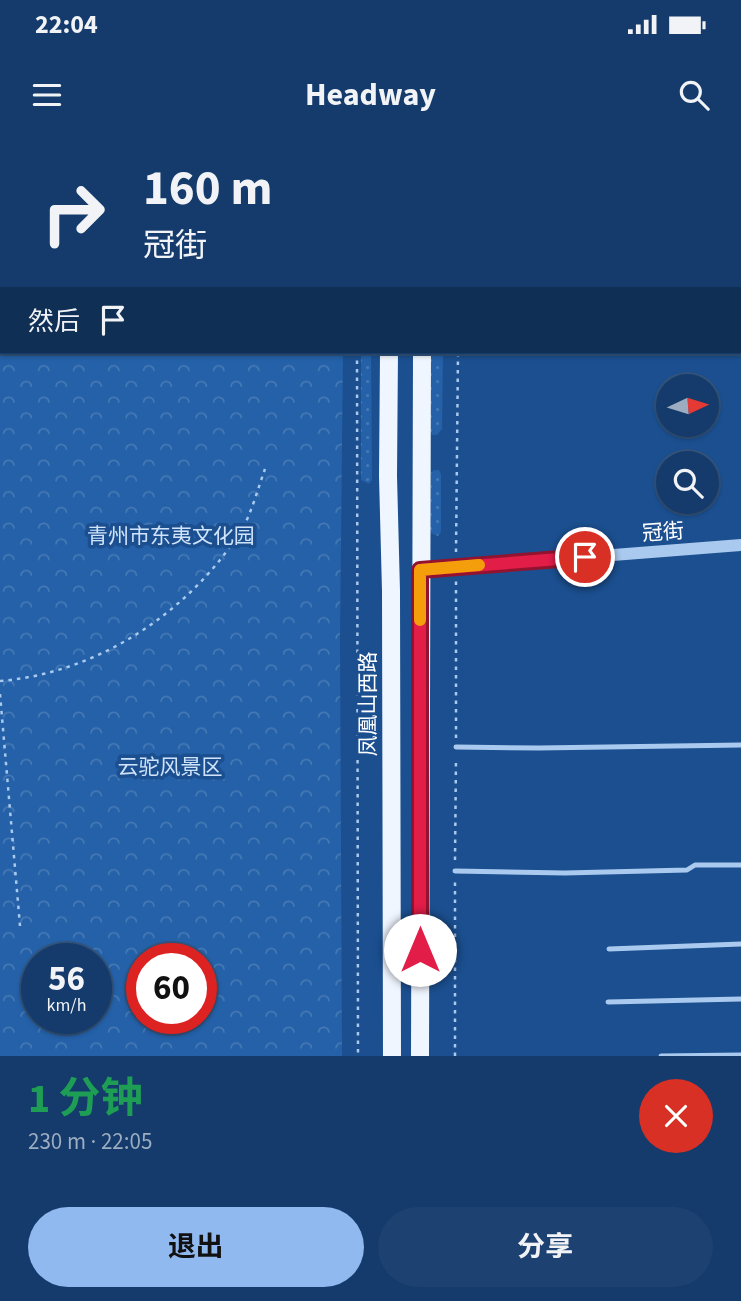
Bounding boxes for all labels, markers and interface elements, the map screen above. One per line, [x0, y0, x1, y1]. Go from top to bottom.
text: 22:04 [35, 6, 98, 43]
text: Headway [305, 72, 436, 118]
icon: menu [28, 76, 66, 114]
icon: search [675, 76, 713, 114]
text: 160 m [143, 154, 272, 224]
icon: right [28, 168, 119, 259]
text: 冠街 [143, 223, 207, 269]
icon: arrive [94, 301, 132, 339]
text: 然后 [28, 303, 80, 340]
north arrow [656, 374, 719, 438]
map controls [656, 374, 719, 514]
button: search [656, 451, 719, 514]
street label: 冠街 [641, 516, 685, 548]
park label: 青州市东夷文化园 [87, 521, 255, 551]
pin [555, 527, 615, 587]
icon: arrive [566, 538, 604, 576]
street label: 凤凰山西路 [353, 652, 383, 757]
park label: 云驼风景区 [118, 752, 223, 782]
position arrow [383, 913, 457, 987]
speed limit sign: 60 [126, 943, 217, 1034]
text: 56 [48, 954, 85, 1004]
text: km/h [47, 993, 86, 1018]
text: 1 分钟 [28, 1069, 143, 1129]
button: close [639, 1079, 713, 1153]
text: 230 m · 22:05 [28, 1125, 152, 1158]
button: 退出 [28, 1207, 364, 1287]
button: 分享 [378, 1207, 713, 1287]

